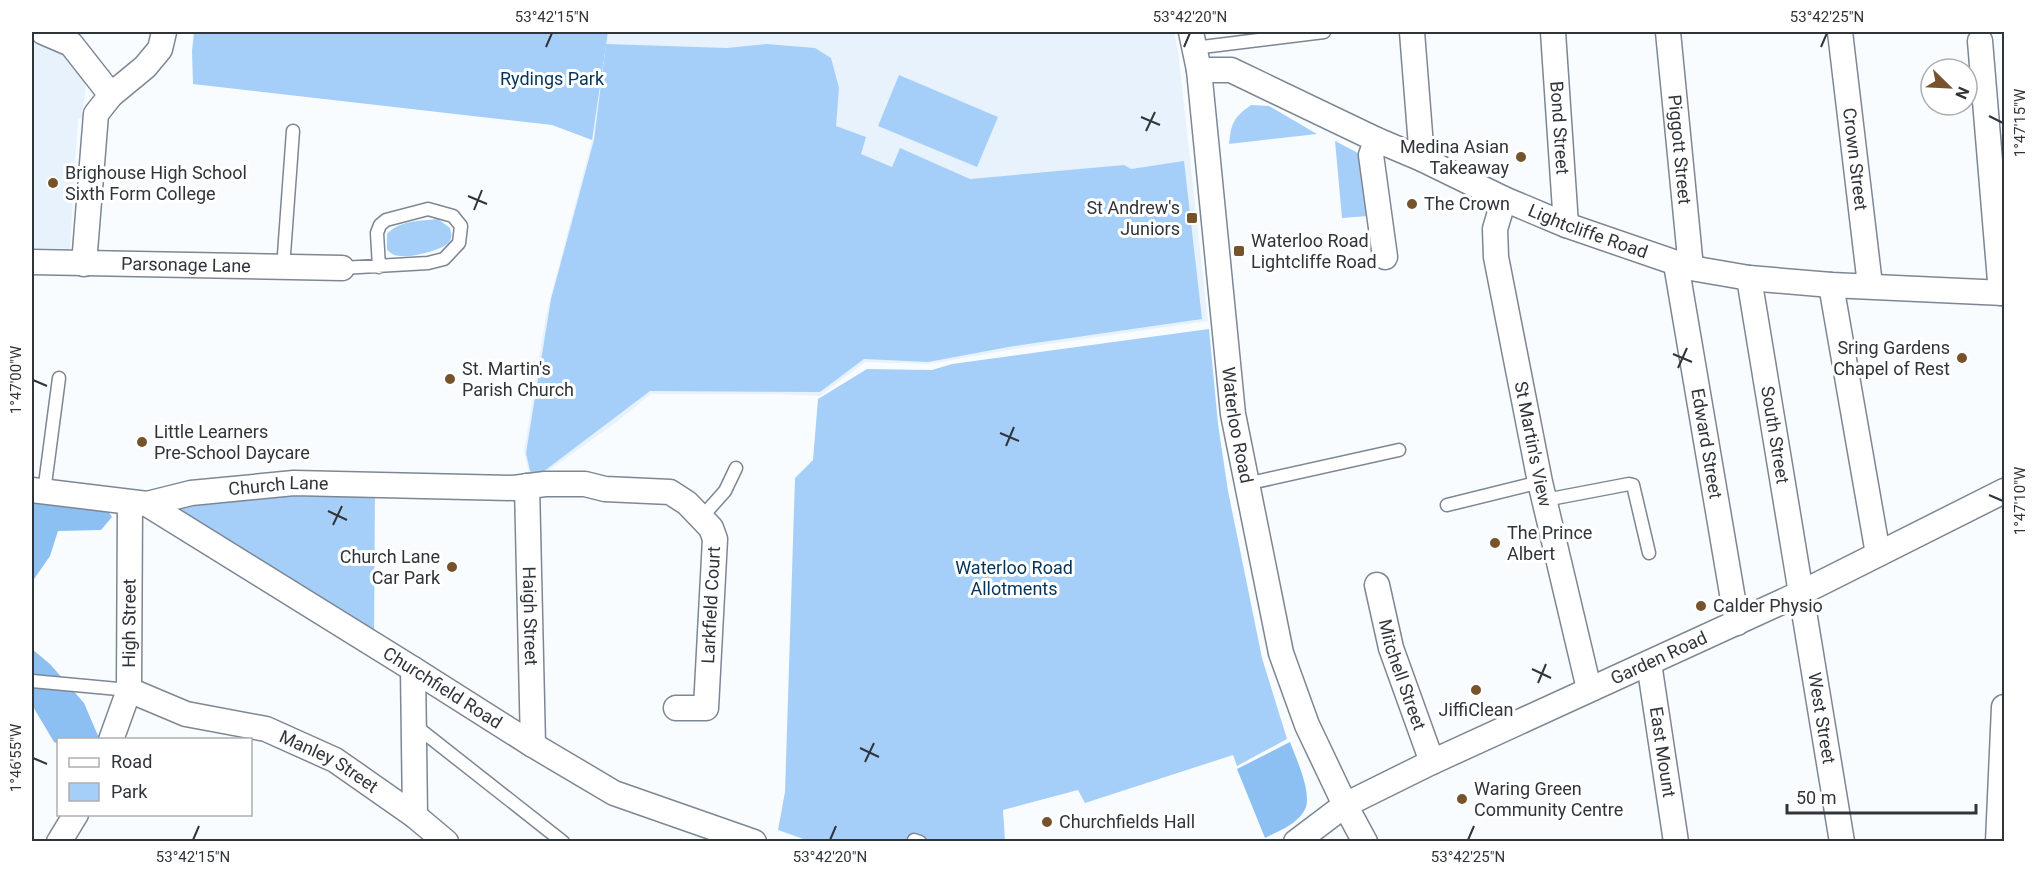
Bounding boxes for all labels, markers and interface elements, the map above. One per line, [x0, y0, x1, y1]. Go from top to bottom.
text: 53°42'15"N [515, 8, 589, 26]
text: 53°42'20"N [1153, 8, 1227, 26]
text: 53°42'25"N [1790, 8, 1864, 26]
north arrow [1919, 57, 1979, 117]
park label: Rydings Park [500, 68, 605, 89]
street label: Bond Street [1546, 80, 1574, 175]
text: N [1951, 84, 1973, 102]
text: 1°47'15"W [2011, 89, 2029, 157]
street label: Piggott Street [1664, 94, 1696, 205]
street label: Crown Street [1839, 106, 1872, 212]
place label: Medina Asian Takeaway [1400, 136, 1509, 178]
marker: Medina Asian Takeaway [1514, 150, 1528, 164]
place label: Brighouse High School Sixth Form College [65, 162, 247, 204]
marker: Brighouse High School Sixth Form College [46, 176, 60, 190]
place label: The Crown [1424, 193, 1510, 214]
place label: St Andrew's Juniors [1086, 197, 1180, 239]
marker: The Crown [1405, 197, 1419, 211]
street label: Lightcliffe Road [1525, 199, 1651, 262]
marker: St Andrew's Juniors [1185, 211, 1199, 225]
place label: Waterloo Road Lightcliffe Road [1251, 230, 1377, 272]
marker: Waterloo Road Lightcliffe Road [1232, 244, 1246, 258]
street label: Parsonage Lane [121, 253, 251, 276]
place label: Sring Gardens Chapel of Rest [1833, 337, 1950, 379]
text: 1°47'00"W [7, 346, 25, 414]
marker: Sring Gardens Chapel of Rest [1955, 351, 1969, 365]
place label: St. Martin's Parish Church [462, 358, 574, 400]
street label: Waterloo Road [1218, 366, 1258, 485]
marker: St. Martin's Parish Church [443, 372, 457, 386]
street label: St Martin's View [1511, 379, 1557, 509]
street label: South Street [1757, 384, 1794, 485]
street label: Edward Street [1687, 387, 1727, 500]
place label: Little Learners Pre-School Daycare [154, 421, 310, 463]
marker: Little Learners Pre-School Daycare [135, 435, 149, 449]
text: 1°47'10"W [2011, 467, 2029, 535]
street label: Church Lane [227, 472, 329, 499]
place label: The Prince Albert [1507, 522, 1592, 564]
marker: The Prince Albert [1488, 536, 1502, 550]
place label: Church Lane Car Park [340, 546, 441, 588]
street label: Larkfield Court [697, 546, 724, 664]
park label: Waterloo Road Allotments [955, 557, 1073, 599]
marker: Church Lane Car Park [445, 560, 459, 574]
street label: Haigh Street [519, 566, 542, 666]
street label: High Street [118, 578, 140, 668]
place label: Calder Physio [1713, 595, 1823, 616]
marker: Calder Physio [1694, 599, 1708, 613]
street label: Mitchell Street [1375, 617, 1431, 733]
street label: Garden Road [1607, 627, 1710, 689]
street label: Churchfield Road [379, 642, 506, 733]
street label: West Street [1804, 671, 1840, 765]
marker: JiffiClean [1469, 683, 1483, 697]
place label: JiffiClean [1438, 699, 1514, 720]
street label: East Mount [1646, 705, 1680, 799]
text: 1°46'55"W [7, 724, 25, 792]
street label: Manley Street [276, 725, 382, 797]
legend [57, 738, 252, 816]
text: Road [111, 751, 152, 772]
scale bar [1787, 777, 1976, 815]
place label: Waring Green Community Centre [1474, 778, 1623, 820]
text: Park [111, 781, 148, 802]
text: 50 m [1796, 787, 1836, 808]
marker: Waring Green Community Centre [1455, 792, 1469, 806]
place label: Churchfields Hall [1059, 811, 1195, 832]
marker: Churchfields Hall [1040, 815, 1054, 829]
text: 53°42'15"N [156, 848, 230, 866]
text: 53°42'20"N [793, 848, 867, 866]
text: 53°42'25"N [1431, 848, 1505, 866]

